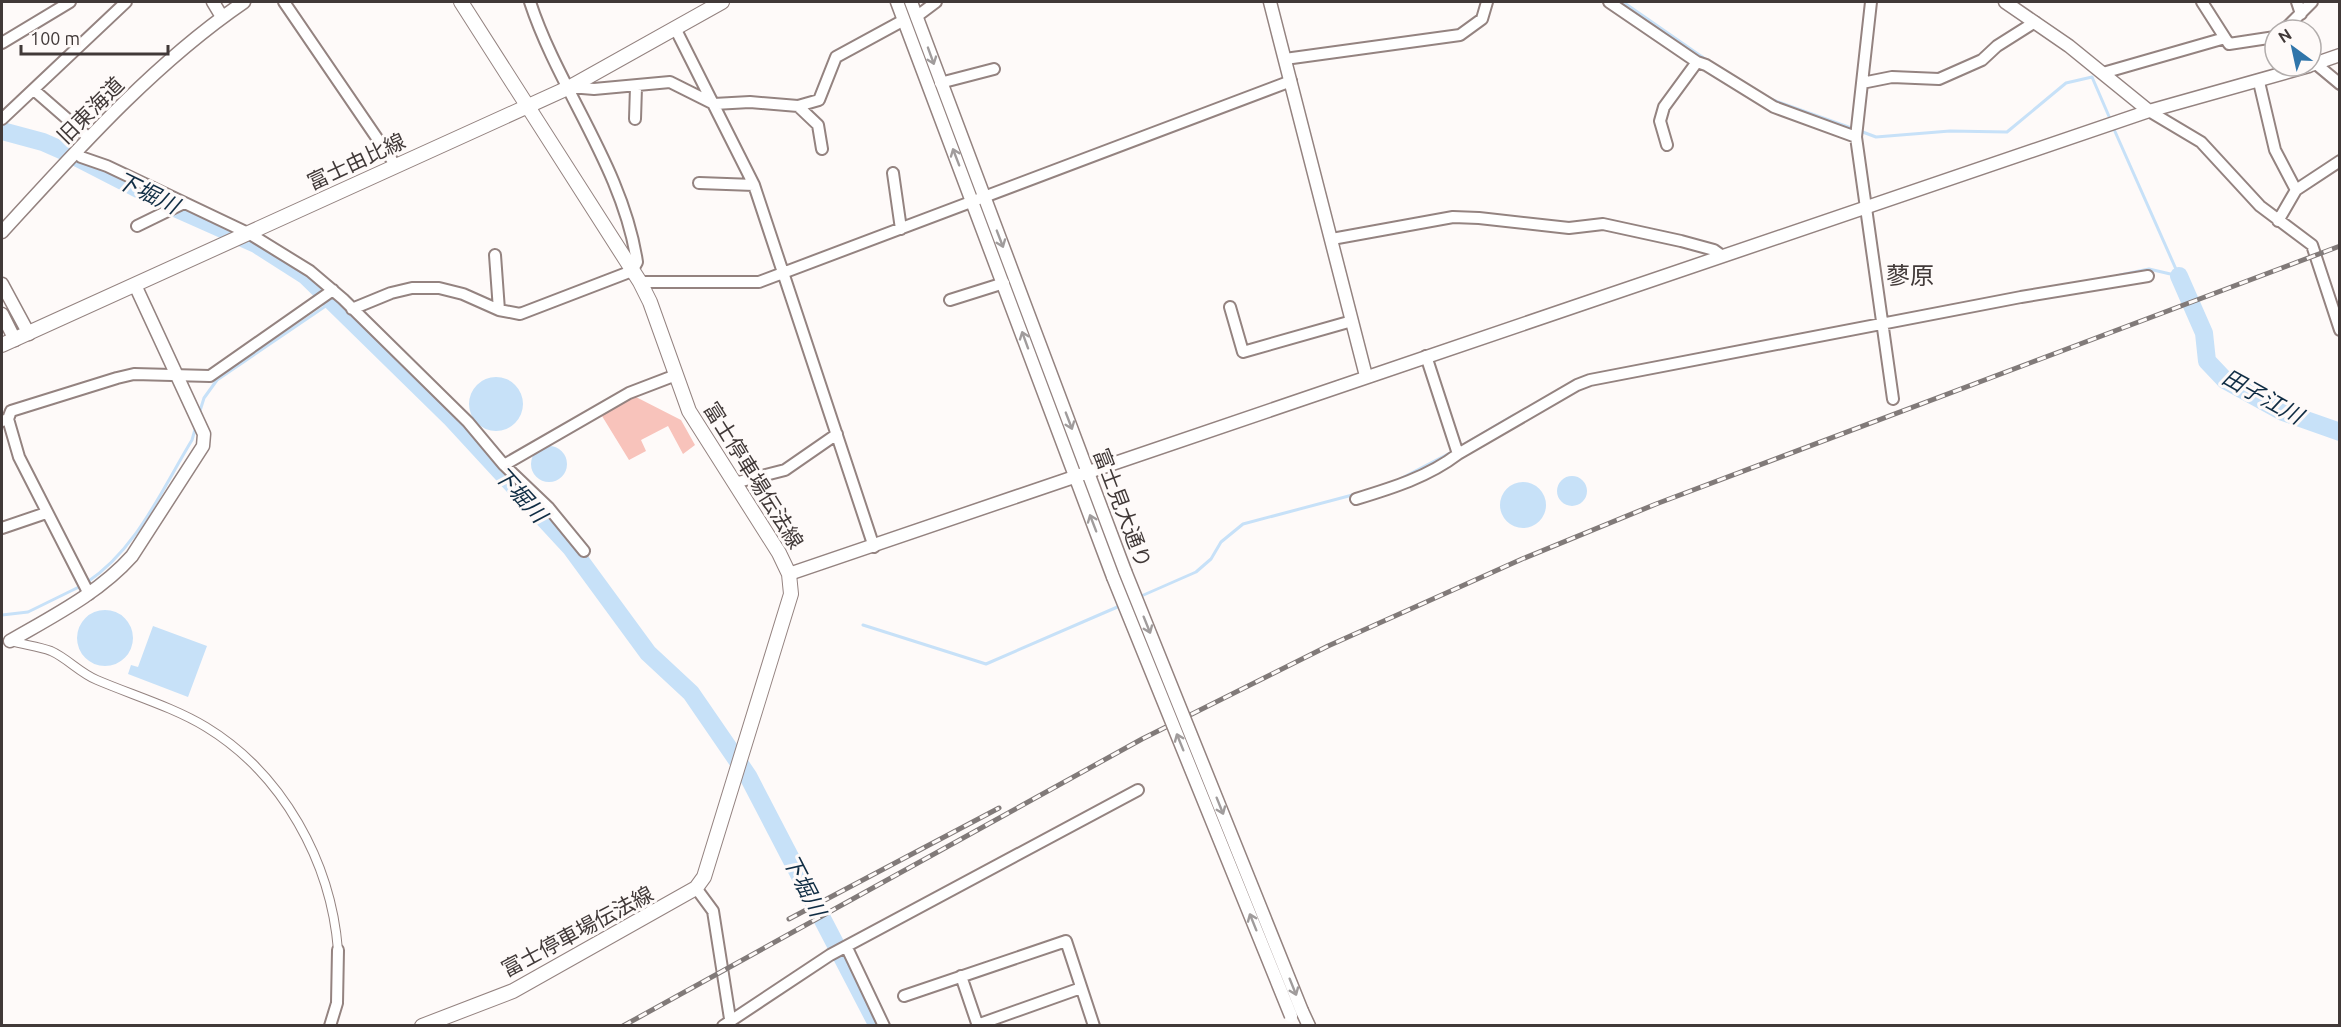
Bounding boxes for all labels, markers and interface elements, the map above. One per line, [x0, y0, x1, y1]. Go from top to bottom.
scale bar [21, 18, 168, 56]
north arrow [2263, 18, 2323, 78]
text: N [2275, 25, 2295, 46]
text: 100 m [30, 28, 80, 48]
one-way arrow [926, 47, 937, 65]
street label: 旧東海道 [52, 72, 128, 148]
street label: 富士由比線 [303, 128, 409, 194]
one-way arrow [950, 149, 961, 167]
water label: 下堀川 [113, 166, 185, 219]
one-way arrow [995, 229, 1006, 247]
district label: 蓼原 [1886, 262, 1934, 289]
one-way arrow [1018, 331, 1029, 350]
water label: 田子江川 [2218, 364, 2309, 429]
street label: 富士停車場伝法線 [699, 397, 809, 553]
one-way arrow [1064, 411, 1075, 430]
street label: 富士見大通り [1089, 445, 1157, 571]
water label: 下堀川 [490, 461, 554, 528]
one-way arrow [1086, 514, 1097, 533]
one-way arrow [1142, 616, 1153, 634]
one-way arrow [1174, 733, 1185, 751]
one-way arrow [1215, 797, 1226, 815]
water label: 下堀川 [779, 850, 832, 922]
street label: 富士停車場伝法線 [497, 881, 657, 981]
one-way arrow [1247, 914, 1258, 932]
one-way arrow [1288, 978, 1299, 996]

